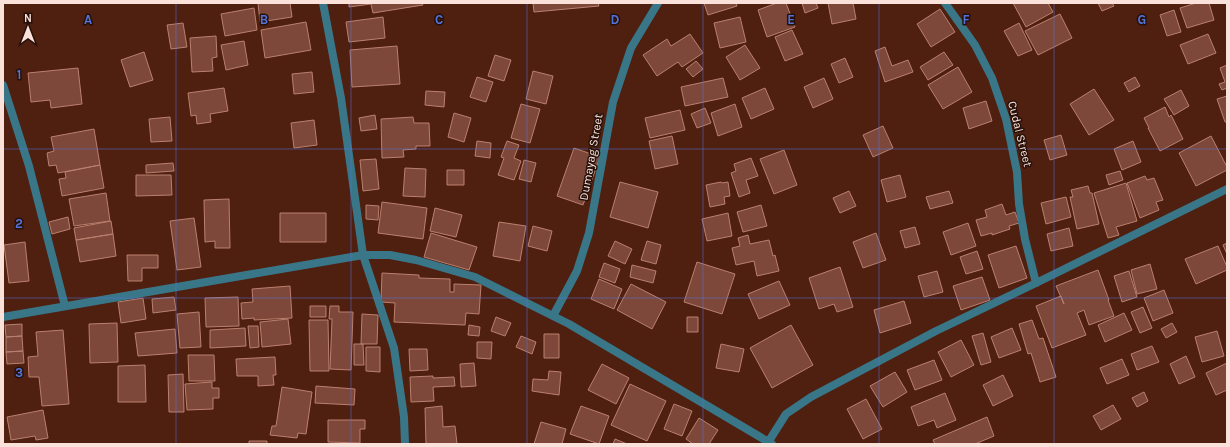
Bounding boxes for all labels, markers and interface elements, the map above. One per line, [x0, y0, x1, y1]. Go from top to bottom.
north arrow [8, 8, 48, 48]
text: N [24, 12, 32, 25]
text: A [84, 12, 92, 27]
text: B [260, 12, 268, 27]
text: C [435, 12, 443, 27]
text: D [611, 12, 620, 27]
text: E [787, 12, 795, 27]
text: F [962, 12, 970, 27]
text: G [1138, 12, 1146, 27]
text: 1 [17, 67, 21, 82]
street label: Cudal Street [1005, 100, 1035, 169]
street label: Dumayag Street [576, 112, 606, 201]
text: 2 [15, 216, 23, 231]
text: 3 [15, 365, 23, 380]

